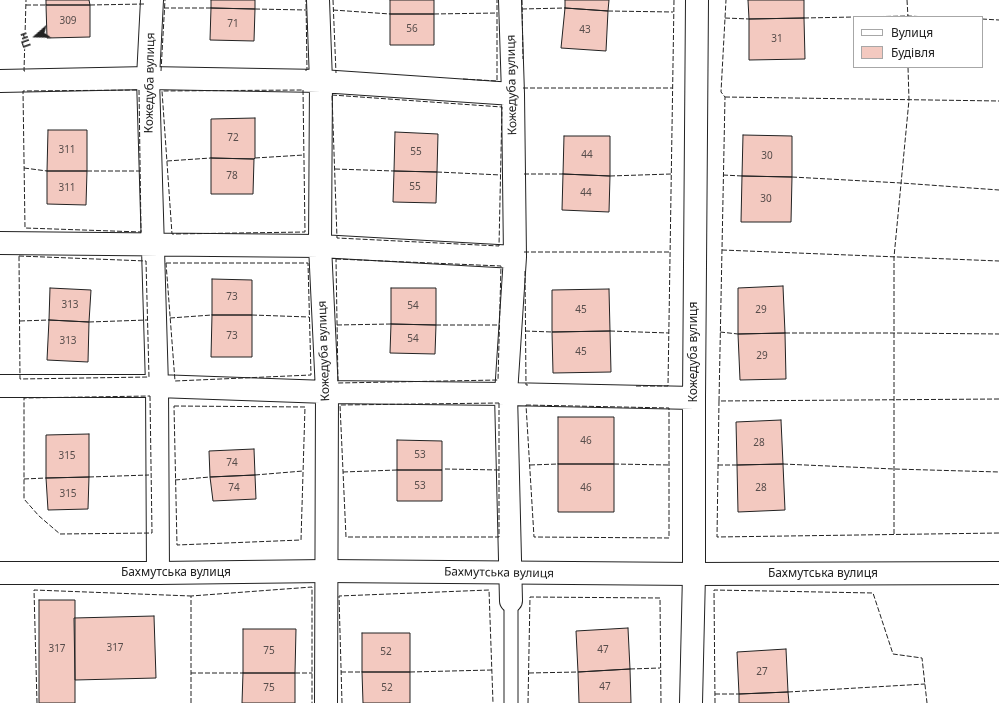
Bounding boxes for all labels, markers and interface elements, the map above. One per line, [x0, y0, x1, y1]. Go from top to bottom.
house number: 309 [59, 15, 77, 27]
north arrow [16, 16, 56, 56]
legend [853, 16, 983, 68]
house number: 71 [227, 18, 239, 30]
house number: 56 [406, 23, 418, 35]
house number: 43 [579, 24, 591, 36]
text: Вулиця [891, 24, 933, 41]
text: Пн [15, 30, 34, 50]
street label: Кожедуба вулиця [142, 32, 158, 134]
house number: 31 [771, 33, 783, 45]
street label: Кожедуба вулиця [504, 34, 520, 136]
text: Будівля [891, 44, 935, 61]
house number: 72 [227, 132, 239, 144]
house number: 311 [58, 144, 76, 156]
house number: 55 [410, 146, 422, 158]
house number: 44 [581, 149, 593, 161]
house number: 30 [761, 150, 773, 162]
house number: 78 [226, 170, 238, 182]
house number: 55 [409, 181, 421, 193]
house number: 311 [58, 182, 76, 194]
house number: 44 [580, 187, 592, 199]
house number: 30 [760, 193, 772, 205]
house number: 73 [226, 291, 238, 303]
house number: 313 [61, 299, 79, 311]
street label: Кожедуба вулиця [315, 300, 333, 402]
house number: 54 [407, 300, 419, 312]
street label: Кожедуба вулиця [687, 302, 701, 402]
house number: 45 [575, 304, 587, 316]
house number: 29 [755, 304, 767, 316]
house number: 73 [226, 330, 238, 342]
house number: 54 [407, 333, 419, 345]
house number: 313 [59, 335, 77, 347]
house number: 45 [575, 346, 587, 358]
house number: 29 [756, 350, 768, 362]
house number: 46 [580, 435, 592, 447]
house number: 28 [753, 437, 765, 449]
house number: 53 [414, 449, 426, 461]
house number: 315 [58, 450, 76, 462]
house number: 74 [226, 457, 238, 469]
house number: 53 [414, 480, 426, 492]
house number: 74 [228, 482, 240, 494]
house number: 46 [580, 482, 592, 494]
house number: 28 [755, 482, 767, 494]
house number: 315 [59, 488, 77, 500]
street label: Бахмутська вулиця [444, 565, 554, 581]
street label: Бахмутська вулиця [121, 566, 231, 580]
street label: Бахмутська вулиця [768, 567, 878, 581]
house number: 317 [106, 642, 124, 654]
house number: 317 [48, 643, 66, 655]
house number: 47 [597, 644, 609, 656]
house number: 75 [263, 645, 275, 657]
house number: 52 [380, 646, 392, 658]
house number: 27 [756, 666, 768, 678]
house number: 47 [599, 681, 611, 693]
house number: 75 [263, 682, 275, 694]
house number: 52 [381, 682, 393, 694]

